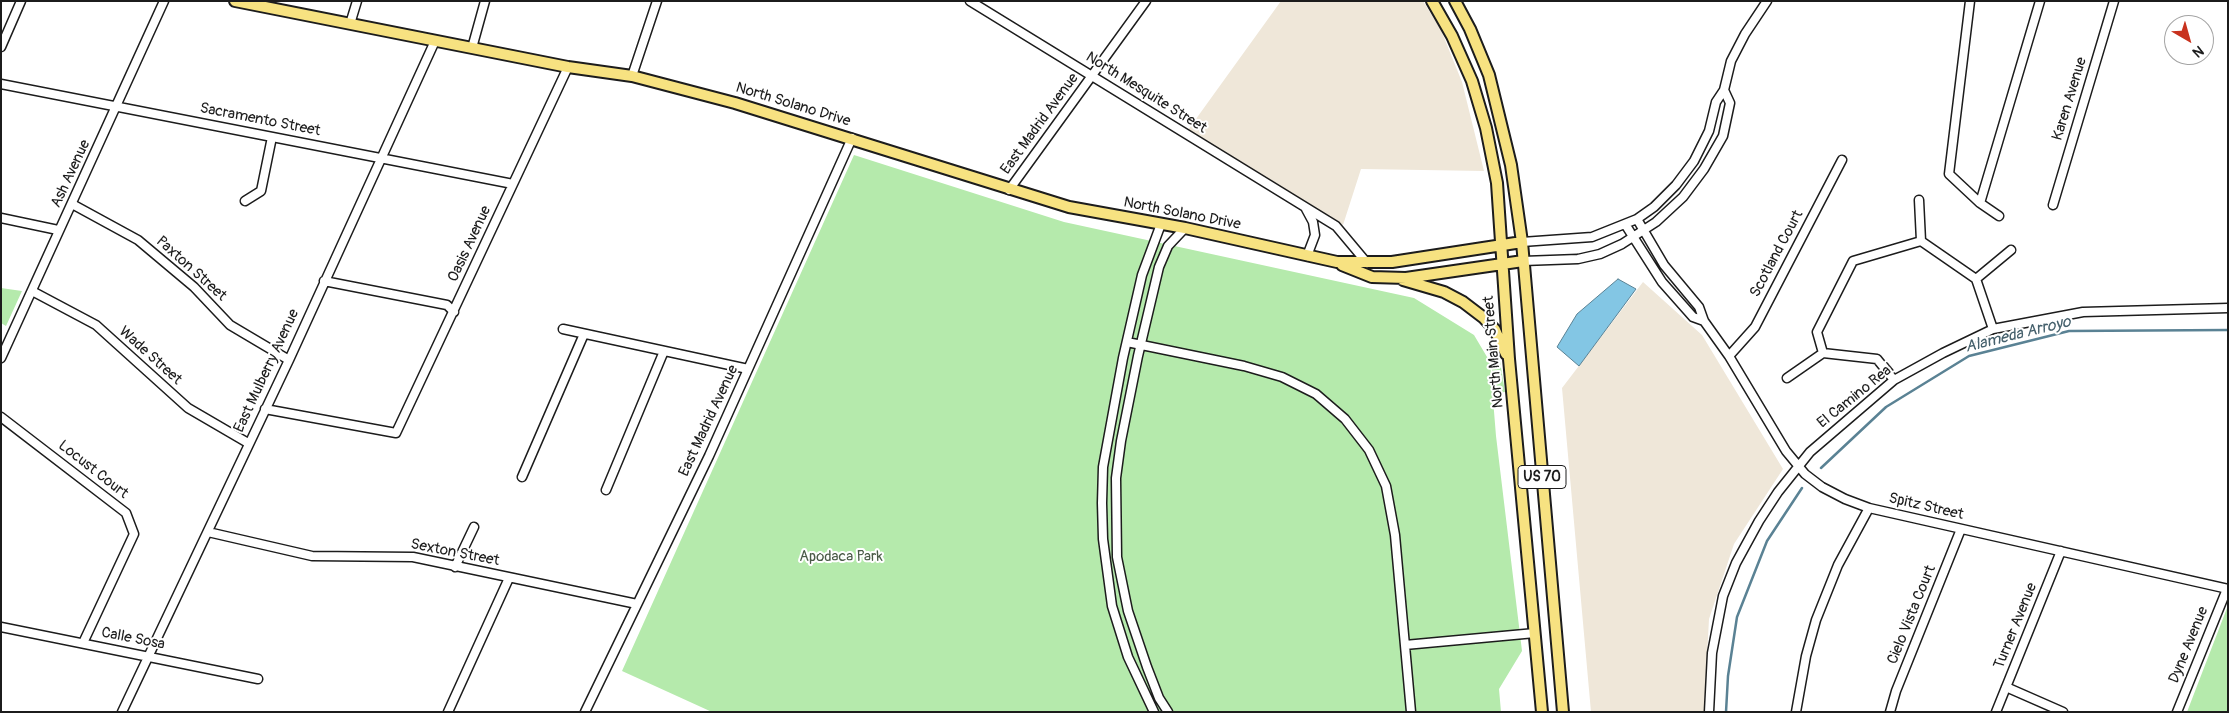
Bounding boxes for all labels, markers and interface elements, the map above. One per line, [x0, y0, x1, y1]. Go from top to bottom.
north arrow [2164, 15, 2214, 65]
text: N [2189, 42, 2207, 61]
street label: North Mesquite Street [1082, 48, 1210, 138]
street label: Karen Avenue [2049, 55, 2091, 143]
street label: East Madrid Avenue [997, 70, 1083, 178]
street label: North Solano Drive [734, 79, 852, 131]
street label: Sacramento Street [198, 99, 322, 141]
street label: Ash Avenue [47, 137, 95, 211]
street label: North Solano Drive [1122, 194, 1242, 234]
street label: Oasis Avenue [445, 203, 495, 285]
street label: Scotland Court [1747, 207, 1807, 301]
street label: Paxton Street [152, 233, 230, 305]
street label: North Main Street [1480, 295, 1508, 409]
street label: East Mulberry Avenue [231, 307, 303, 435]
water label: Alameda Arroyo [1963, 313, 2073, 357]
street label: Wade Street [115, 323, 185, 389]
street label: El Camino Real [1814, 360, 1898, 432]
street label: East Madrid Avenue [675, 363, 743, 479]
street label: Locust Court [54, 437, 132, 503]
road number: US 70 [1518, 466, 1566, 488]
street label: Spitz Street [1887, 490, 1965, 524]
street label: Sexton Street [409, 536, 501, 570]
park label: Apodaca Park [799, 548, 883, 566]
street label: Cielo Vista Court [1884, 563, 1940, 667]
street label: Turner Avenue [1991, 580, 2041, 672]
street label: Dyne Avenue [2165, 604, 2213, 686]
street label: Calle Sosa [100, 624, 166, 654]

